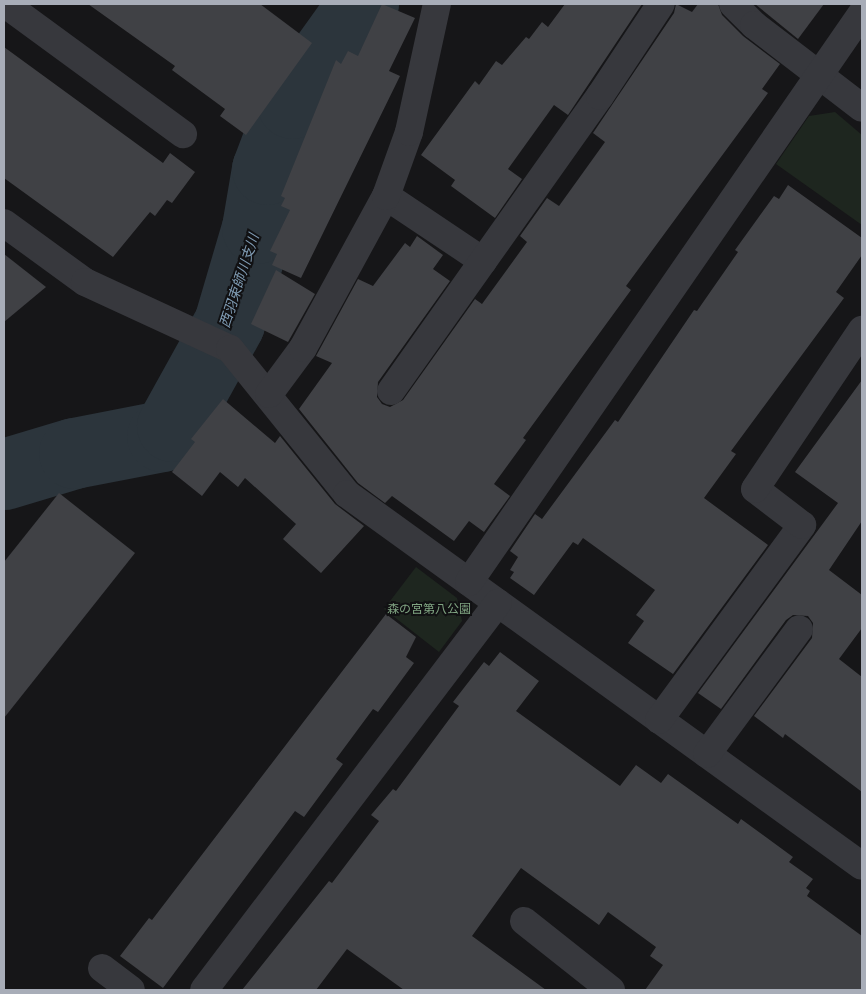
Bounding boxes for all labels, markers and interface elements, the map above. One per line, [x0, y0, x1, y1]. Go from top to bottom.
water label: 西羽束師川支川 [217, 232, 263, 330]
park label: 森の宮第八公園 [387, 603, 471, 617]

